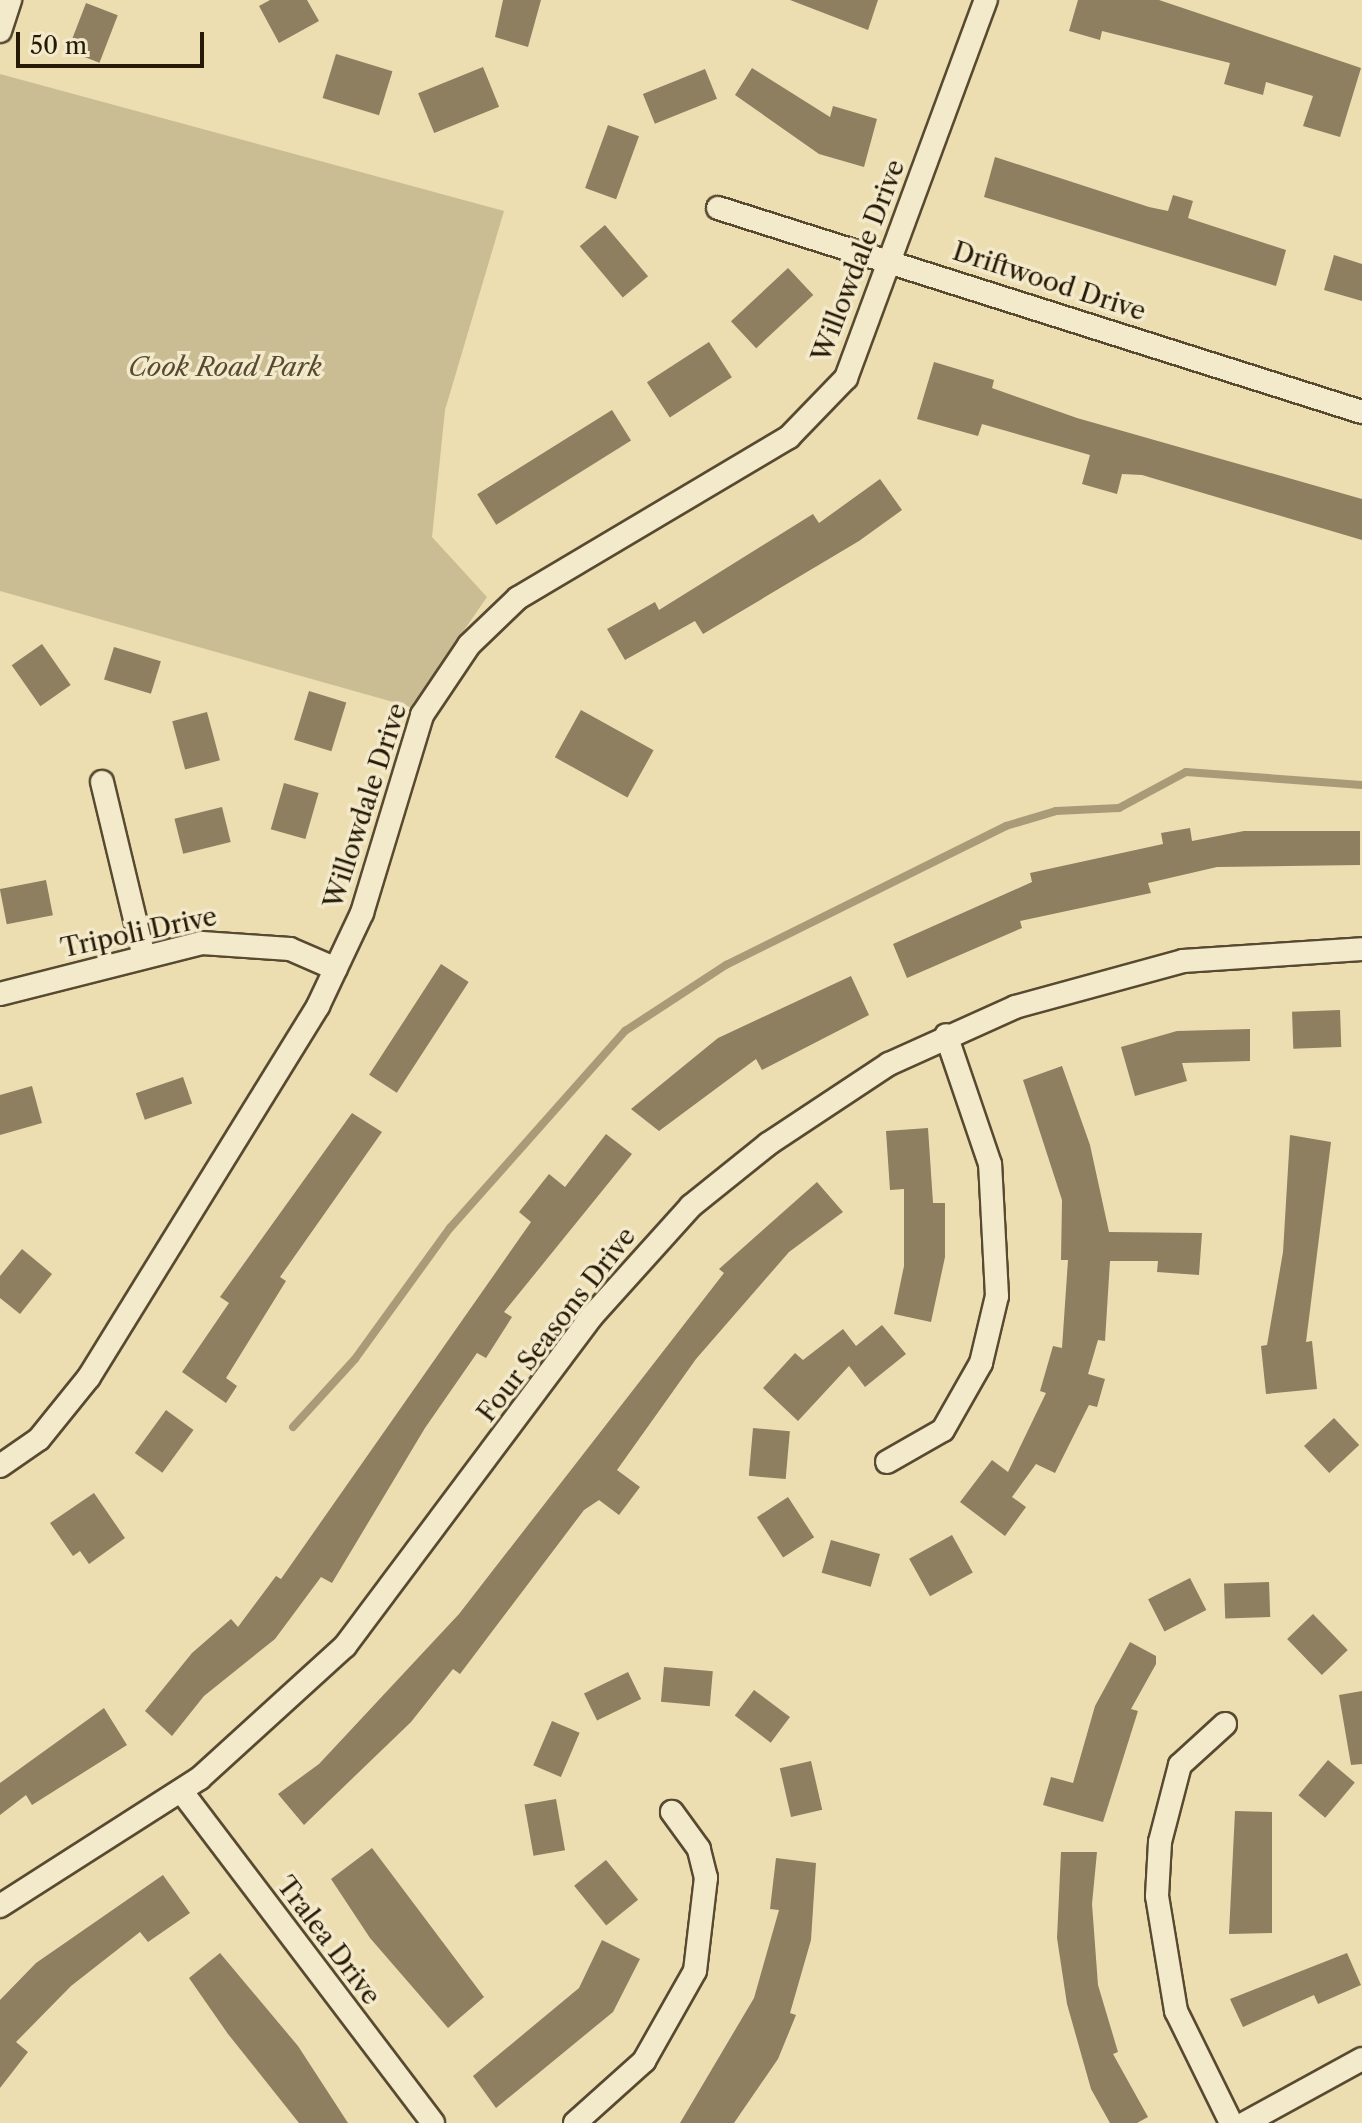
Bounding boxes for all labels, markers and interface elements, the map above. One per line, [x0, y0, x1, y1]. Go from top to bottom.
scale bar [20, 16, 208, 66]
text: 50 m [30, 31, 87, 60]
street label: Willowdale Drive [806, 155, 912, 367]
street label: Driftwood Drive [949, 236, 1149, 328]
park label: Cook Road Park [128, 352, 322, 384]
street label: Willowdale Drive [318, 699, 414, 913]
street label: Tripoli Drive [58, 901, 220, 965]
street label: Four Seasons Drive [471, 1221, 643, 1429]
street label: Tralea Drive [270, 1871, 386, 2011]

